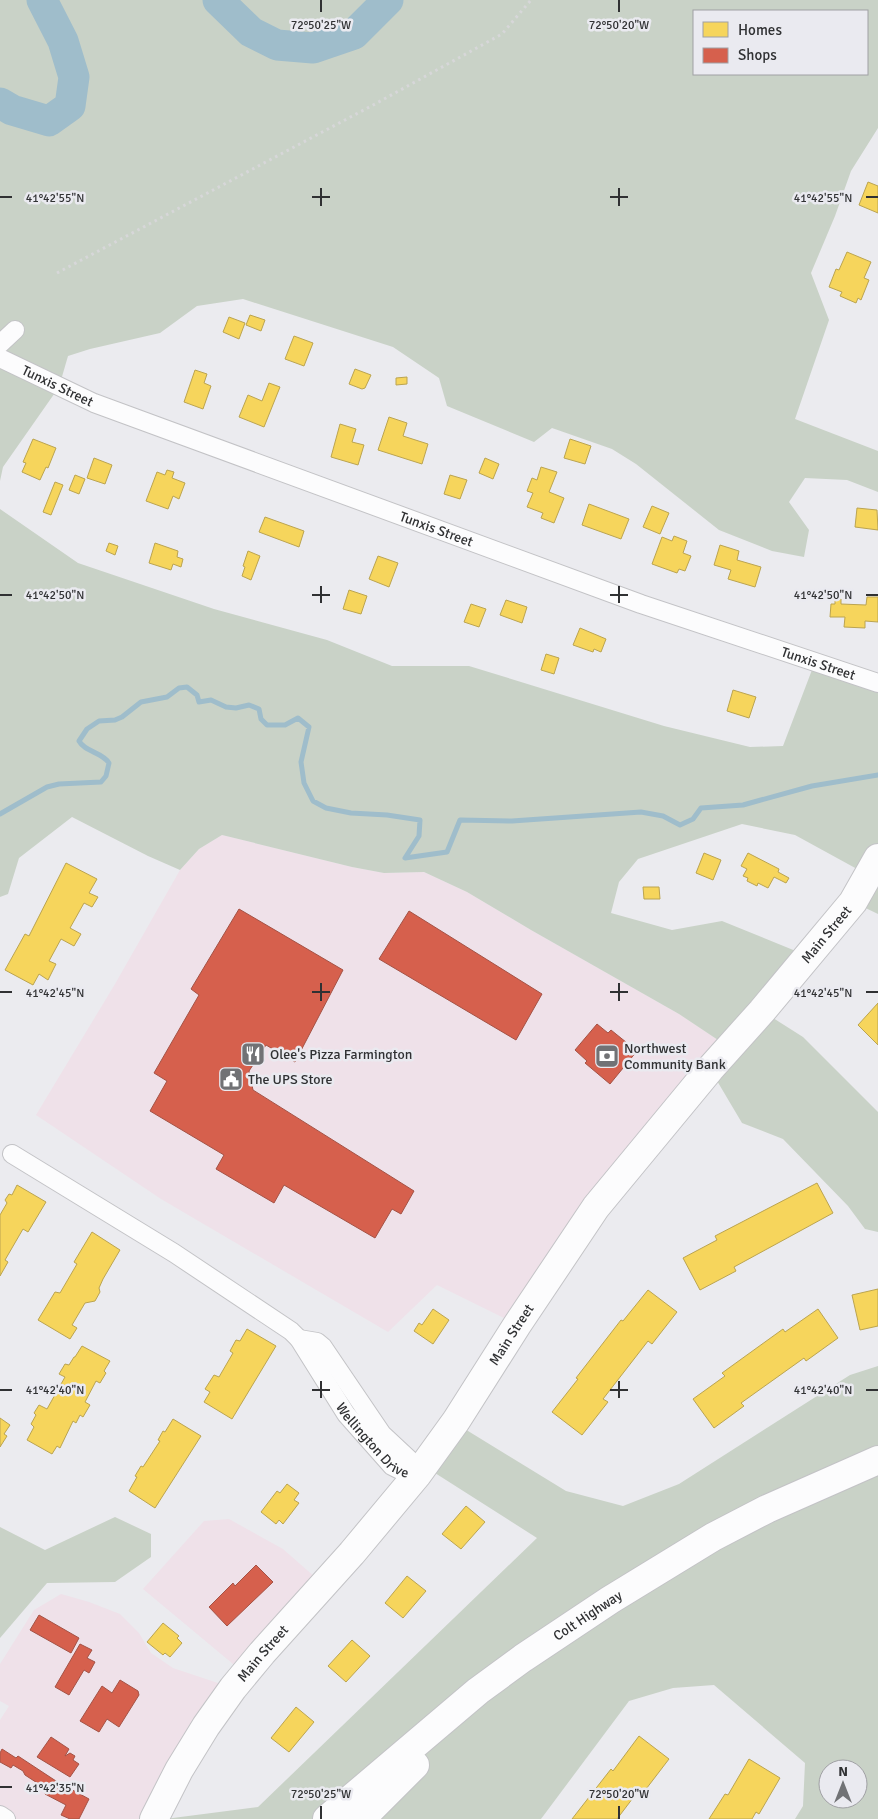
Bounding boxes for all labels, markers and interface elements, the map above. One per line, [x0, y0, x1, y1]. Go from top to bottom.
legend [693, 10, 868, 75]
text: 72°50'25"W [291, 18, 351, 33]
text: 72°50'20"W [589, 18, 649, 33]
text: Homes [738, 21, 782, 39]
text: Shops [738, 46, 777, 64]
text: 41°42'55"N [26, 191, 84, 206]
text: 41°42'55"N [794, 191, 852, 206]
street label: Tunxis Street [19, 361, 96, 410]
street label: Tunxis Street [397, 508, 476, 550]
text: 41°42'50"N [26, 588, 84, 603]
text: 41°42'50"N [794, 588, 852, 603]
street label: Tunxis Street [779, 643, 858, 683]
street label: Main Street [797, 902, 855, 966]
text: 41°42'45"N [26, 986, 84, 1001]
text: 41°42'45"N [794, 986, 852, 1001]
place label: Northwest Community Bank [624, 1040, 726, 1073]
restaurant icon: Olee's Pizza Farmington [240, 1041, 266, 1067]
bank icon: Northwest Community Bank [594, 1043, 620, 1069]
place label: Olee's Pizza Farmington [270, 1046, 412, 1063]
public building icon: The UPS Store [218, 1066, 244, 1092]
place label: The UPS Store [248, 1071, 333, 1088]
street label: Main Street [485, 1301, 537, 1368]
text: 41°42'40"N [26, 1383, 84, 1398]
text: 41°42'40"N [794, 1383, 852, 1398]
street label: Wellington Drive [332, 1399, 410, 1481]
street label: Colt Highway [550, 1586, 625, 1644]
street label: Main Street [233, 1621, 292, 1685]
north arrow [818, 1759, 868, 1809]
text: N [838, 1763, 848, 1780]
text: 41°42'35"N [26, 1781, 84, 1796]
text: 72°50'25"W [291, 1787, 351, 1802]
text: 72°50'20"W [589, 1787, 649, 1802]

